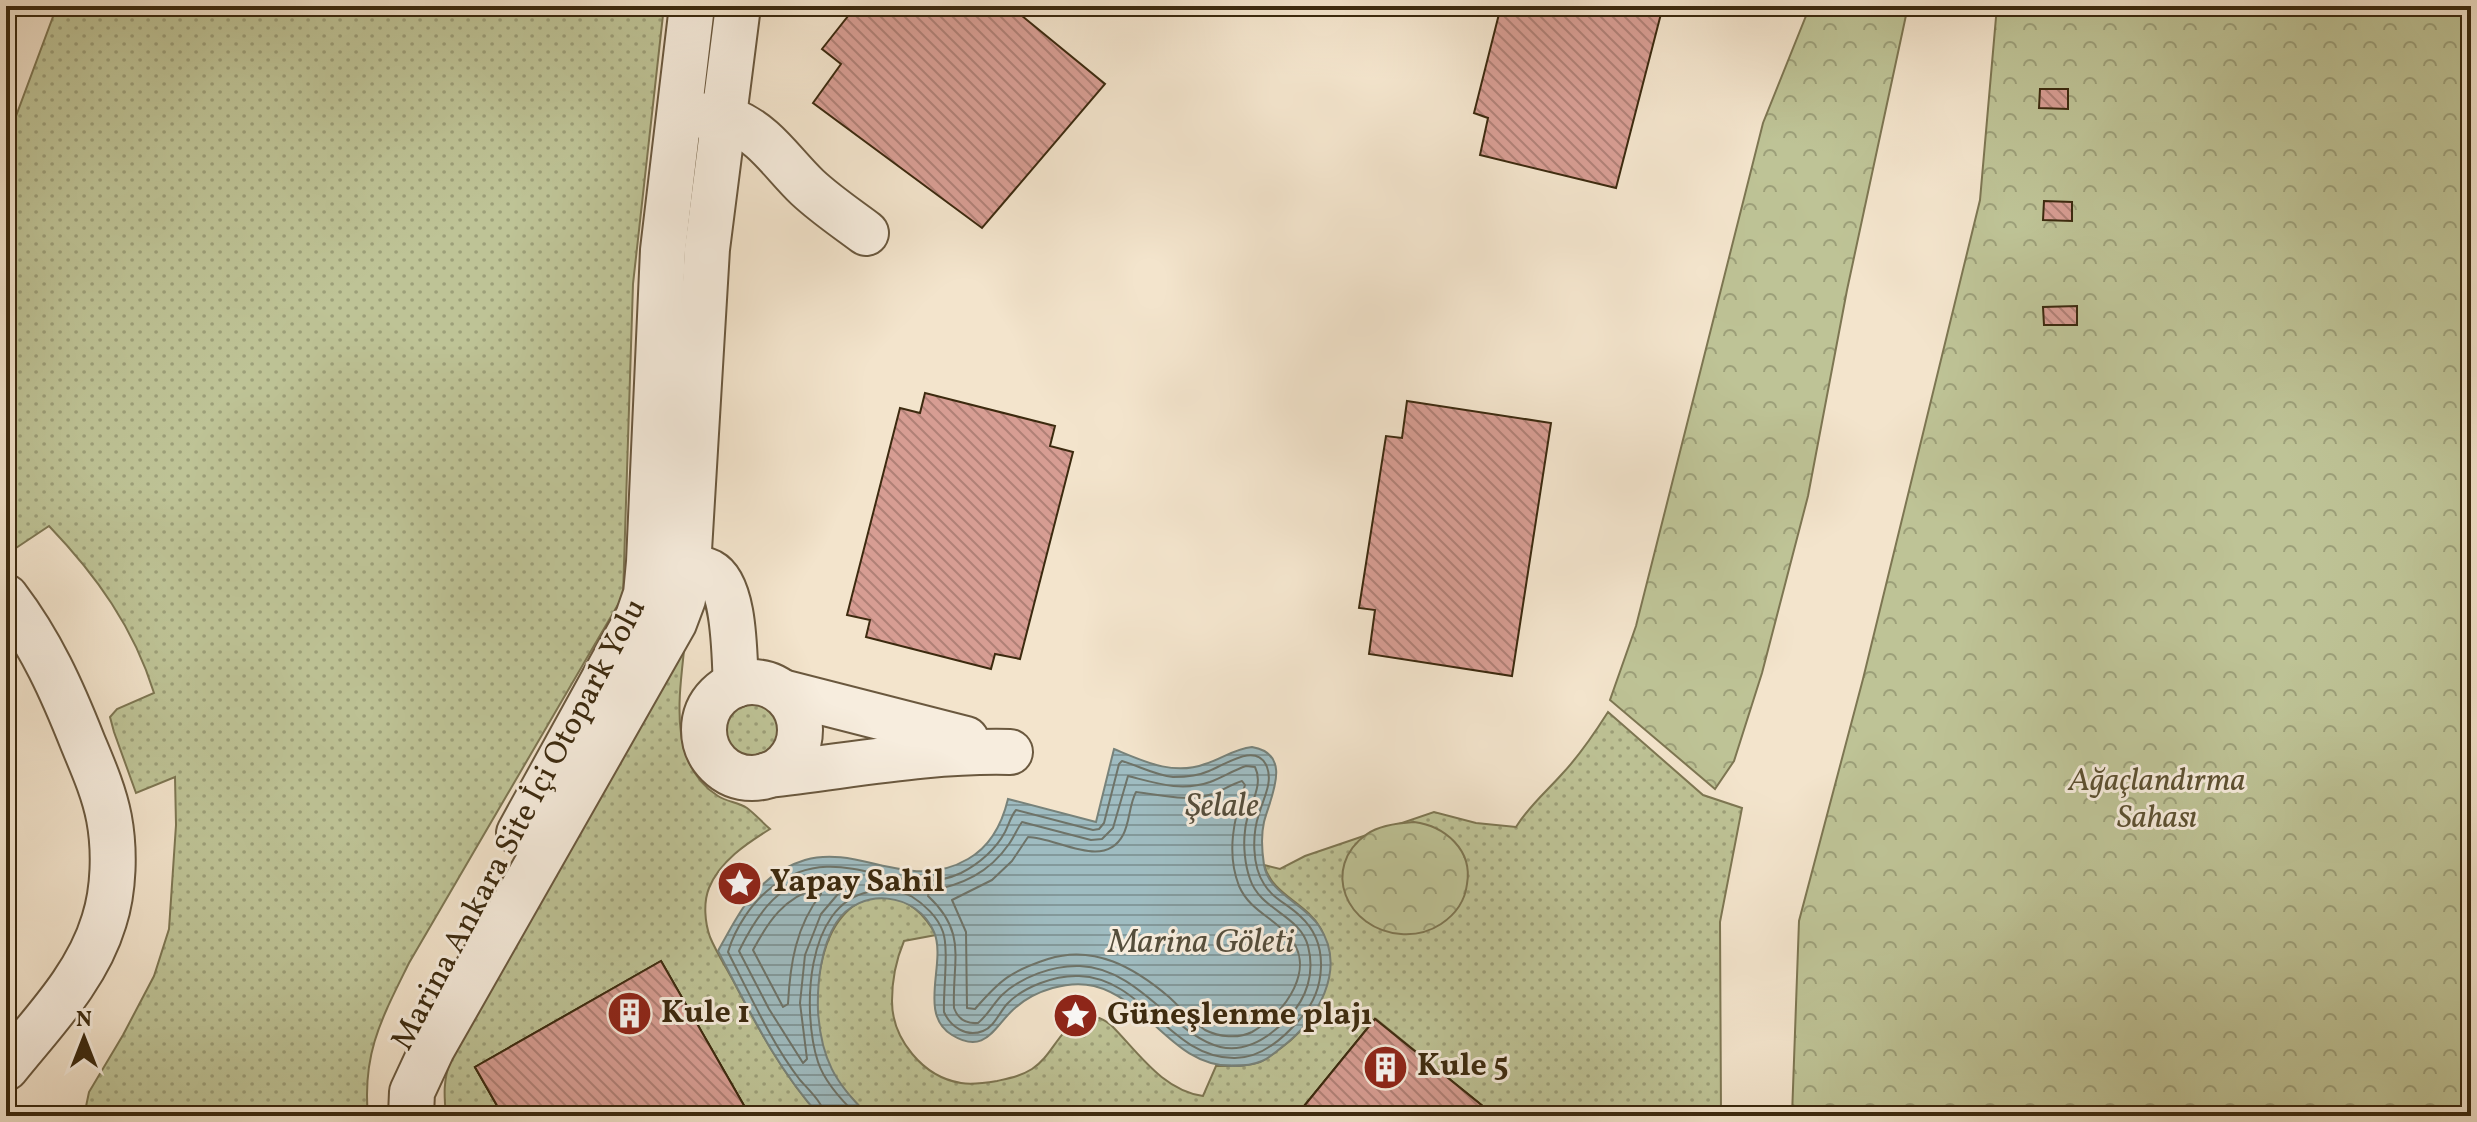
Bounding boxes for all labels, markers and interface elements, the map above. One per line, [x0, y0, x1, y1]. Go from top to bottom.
street label: Marina Ankara Site İçi Otopark Yolu [382, 591, 658, 1059]
park label: Ağaçlandırma Sahası [2067, 760, 2246, 841]
water label: Şelale [1185, 784, 1259, 831]
place icon: Yapay Sahil [715, 859, 763, 907]
place label: Yapay Sahil [770, 861, 945, 905]
water label: Marina Göleti [1107, 920, 1294, 967]
building icon: Kule 1 [606, 990, 654, 1038]
place label: Kule 1 [661, 992, 750, 1036]
place icon: Güneşlenme plajı [1052, 992, 1100, 1040]
place label: Güneşlenme plajı [1107, 994, 1372, 1038]
north arrow [44, 998, 124, 1078]
text: N [76, 1005, 92, 1036]
building icon: Kule 5 [1362, 1043, 1410, 1091]
place label: Kule 5 [1417, 1045, 1509, 1089]

